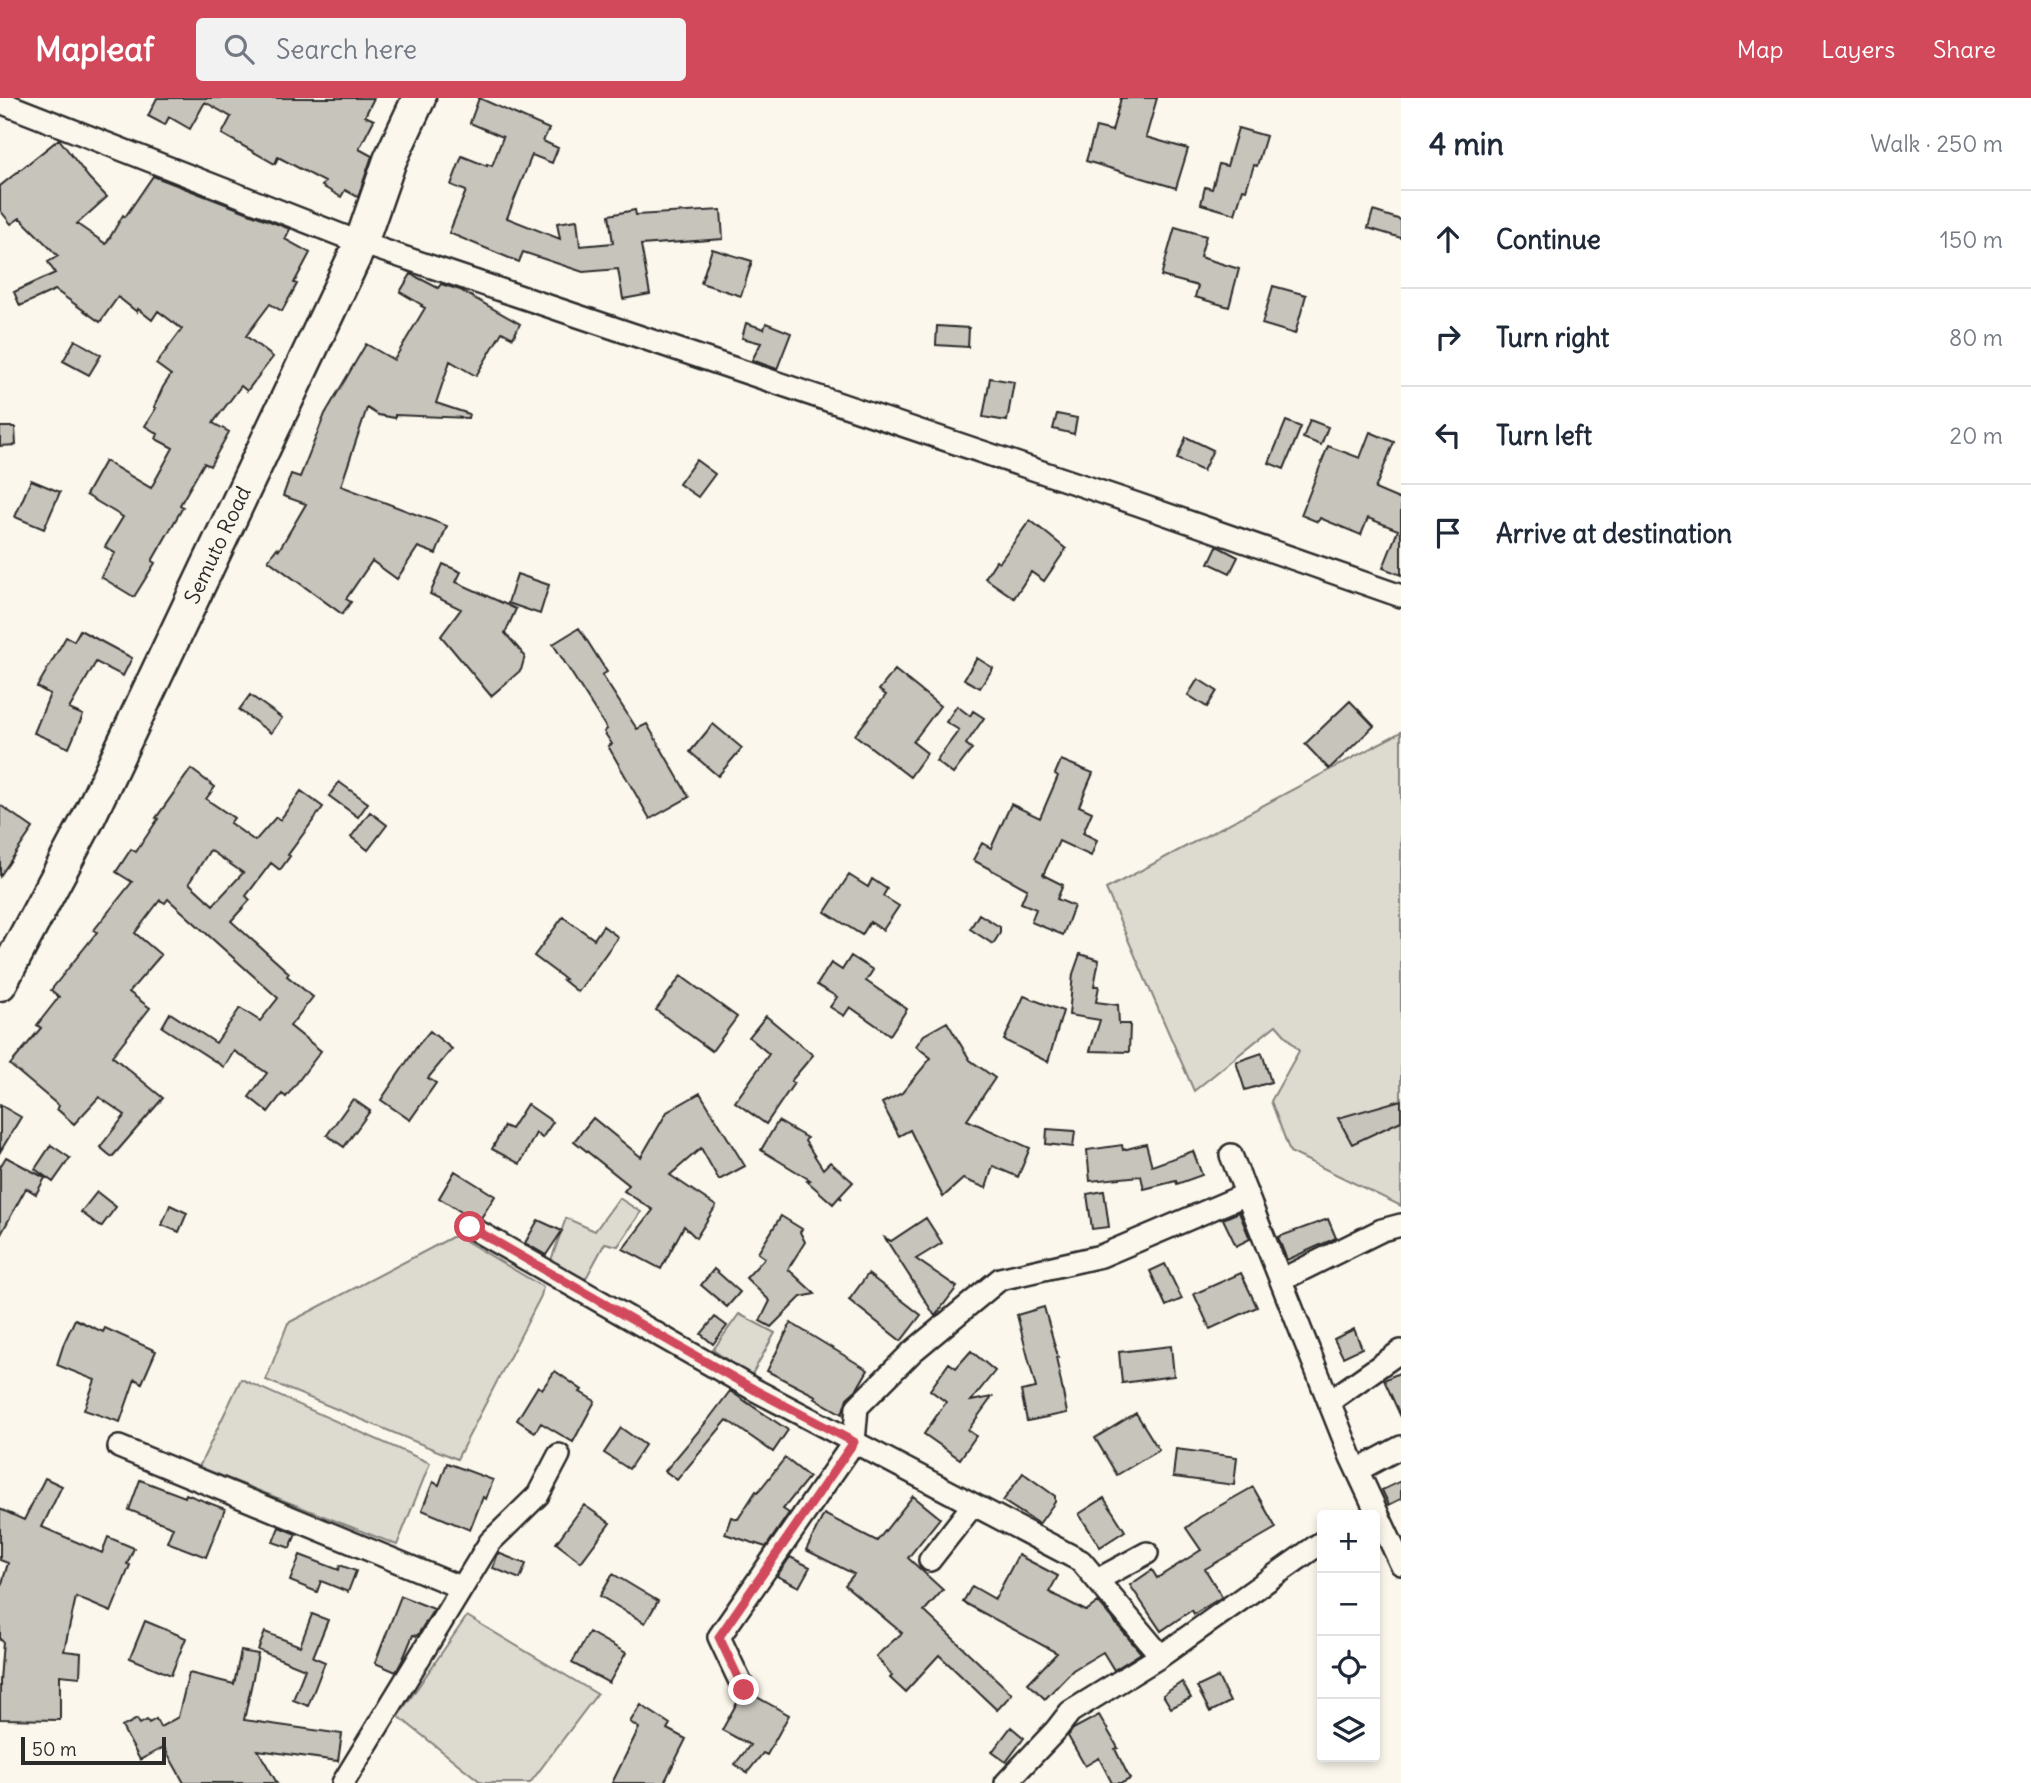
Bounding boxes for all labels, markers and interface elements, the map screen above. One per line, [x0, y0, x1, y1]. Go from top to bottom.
search box [196, 18, 686, 81]
text: Mapleaf [35, 28, 154, 70]
icon: search [220, 30, 258, 68]
text: Search here [276, 33, 417, 66]
text: Map [1737, 34, 1783, 64]
text: Layers [1821, 34, 1895, 64]
text: Share [1933, 34, 1996, 64]
text: 4 min [1429, 125, 1504, 163]
text: Walk · 250 m [1870, 129, 2003, 158]
icon: ahead [1429, 220, 1467, 258]
text: Continue [1496, 223, 1601, 256]
text: 150 m [1940, 225, 2003, 254]
icon: right [1429, 318, 1467, 356]
text: Turn right [1496, 321, 1609, 354]
text: 80 m [1949, 323, 2003, 352]
icon: left [1429, 416, 1467, 454]
text: Turn left [1496, 419, 1592, 452]
text: 20 m [1950, 421, 2003, 450]
street label: Semuto Road [178, 482, 257, 608]
icon: arrive [1429, 514, 1467, 552]
text: Arrive at destination [1496, 517, 1732, 550]
route start [454, 1211, 485, 1242]
map controls [1317, 1510, 1380, 1762]
button: + [1317, 1510, 1380, 1573]
button: − [1317, 1573, 1380, 1636]
button: locate [1317, 1636, 1380, 1699]
route end [728, 1674, 759, 1705]
button: layers [1317, 1699, 1380, 1762]
scale bar [21, 1734, 166, 1766]
text: 50 m [32, 1737, 77, 1761]

